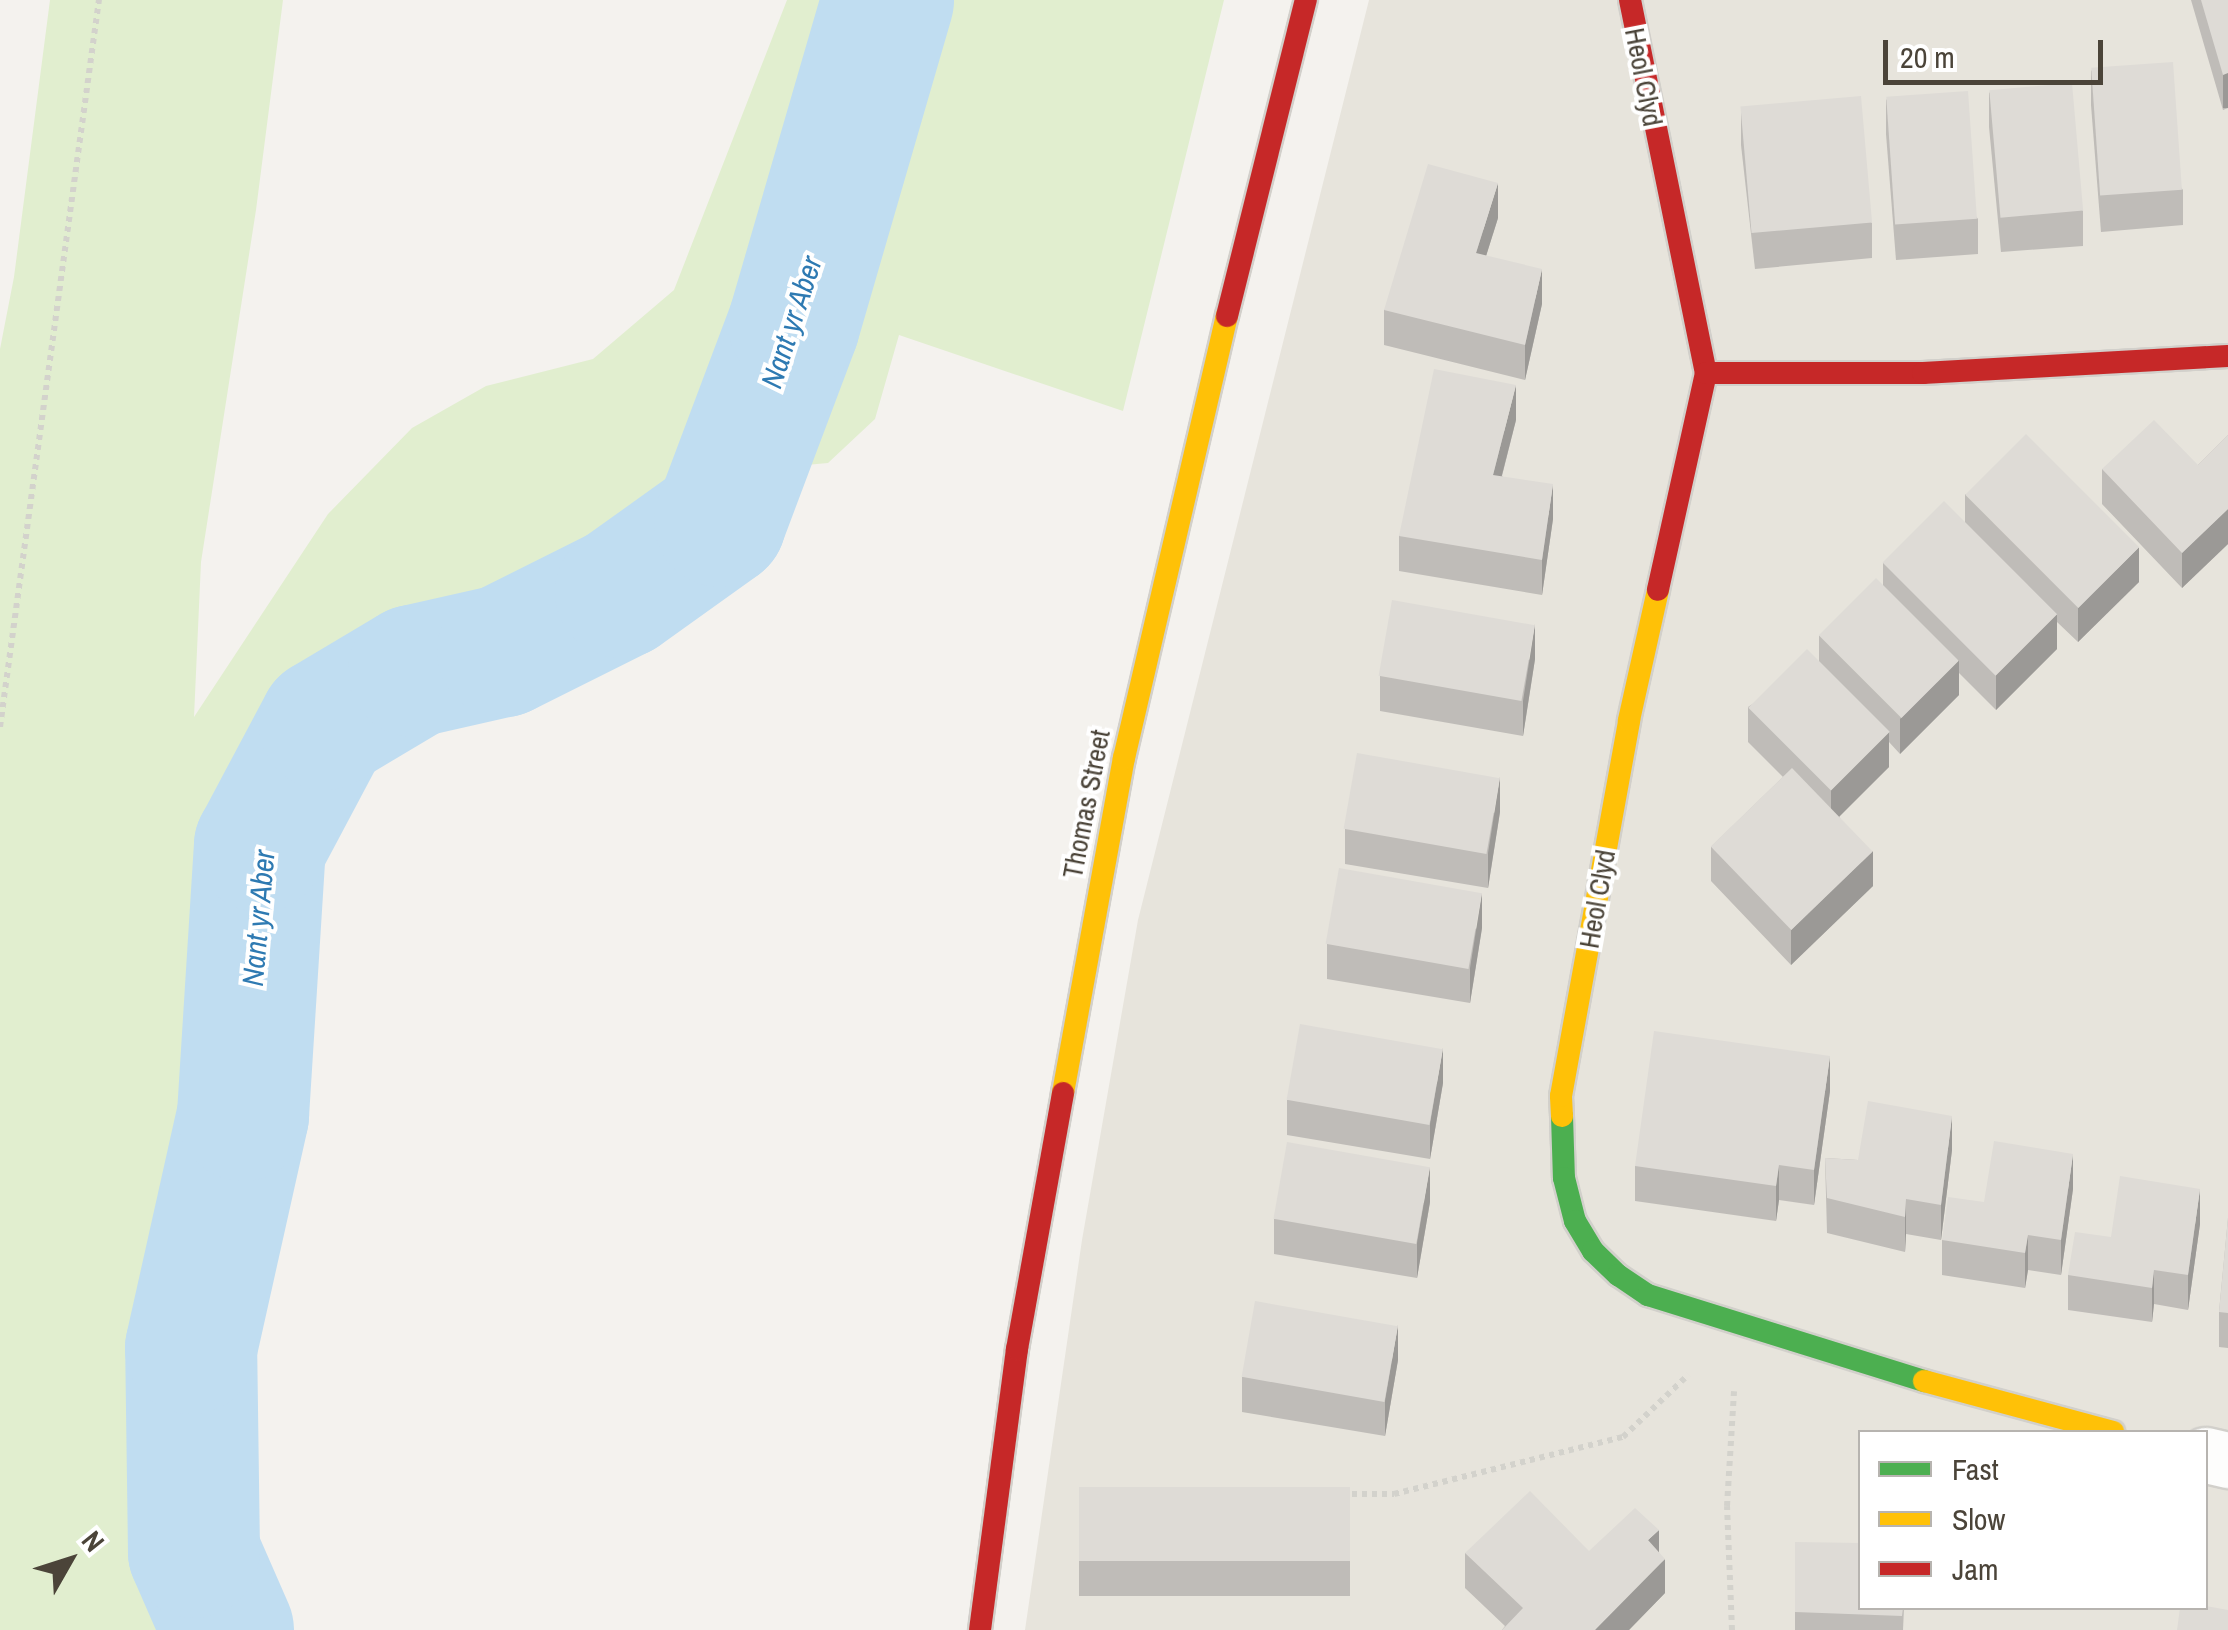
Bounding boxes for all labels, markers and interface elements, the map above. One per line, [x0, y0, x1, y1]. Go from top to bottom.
scale bar [1888, 20, 2108, 82]
street label: Heol Clyd [1618, 25, 1670, 129]
text: 20 m [1900, 37, 1955, 77]
water label: Nant yr Aber [753, 251, 829, 393]
street label: Thomas Street [1055, 727, 1117, 881]
street label: Heol Clyd [1572, 847, 1622, 951]
water label: Nant yr Aber [234, 848, 282, 988]
legend [1858, 1430, 2208, 1610]
text: Fast [1952, 1449, 1999, 1489]
text: Slow [1952, 1499, 2005, 1539]
north arrow [20, 1510, 120, 1610]
text: N [73, 1523, 113, 1560]
text: Jam [1952, 1549, 1998, 1589]

